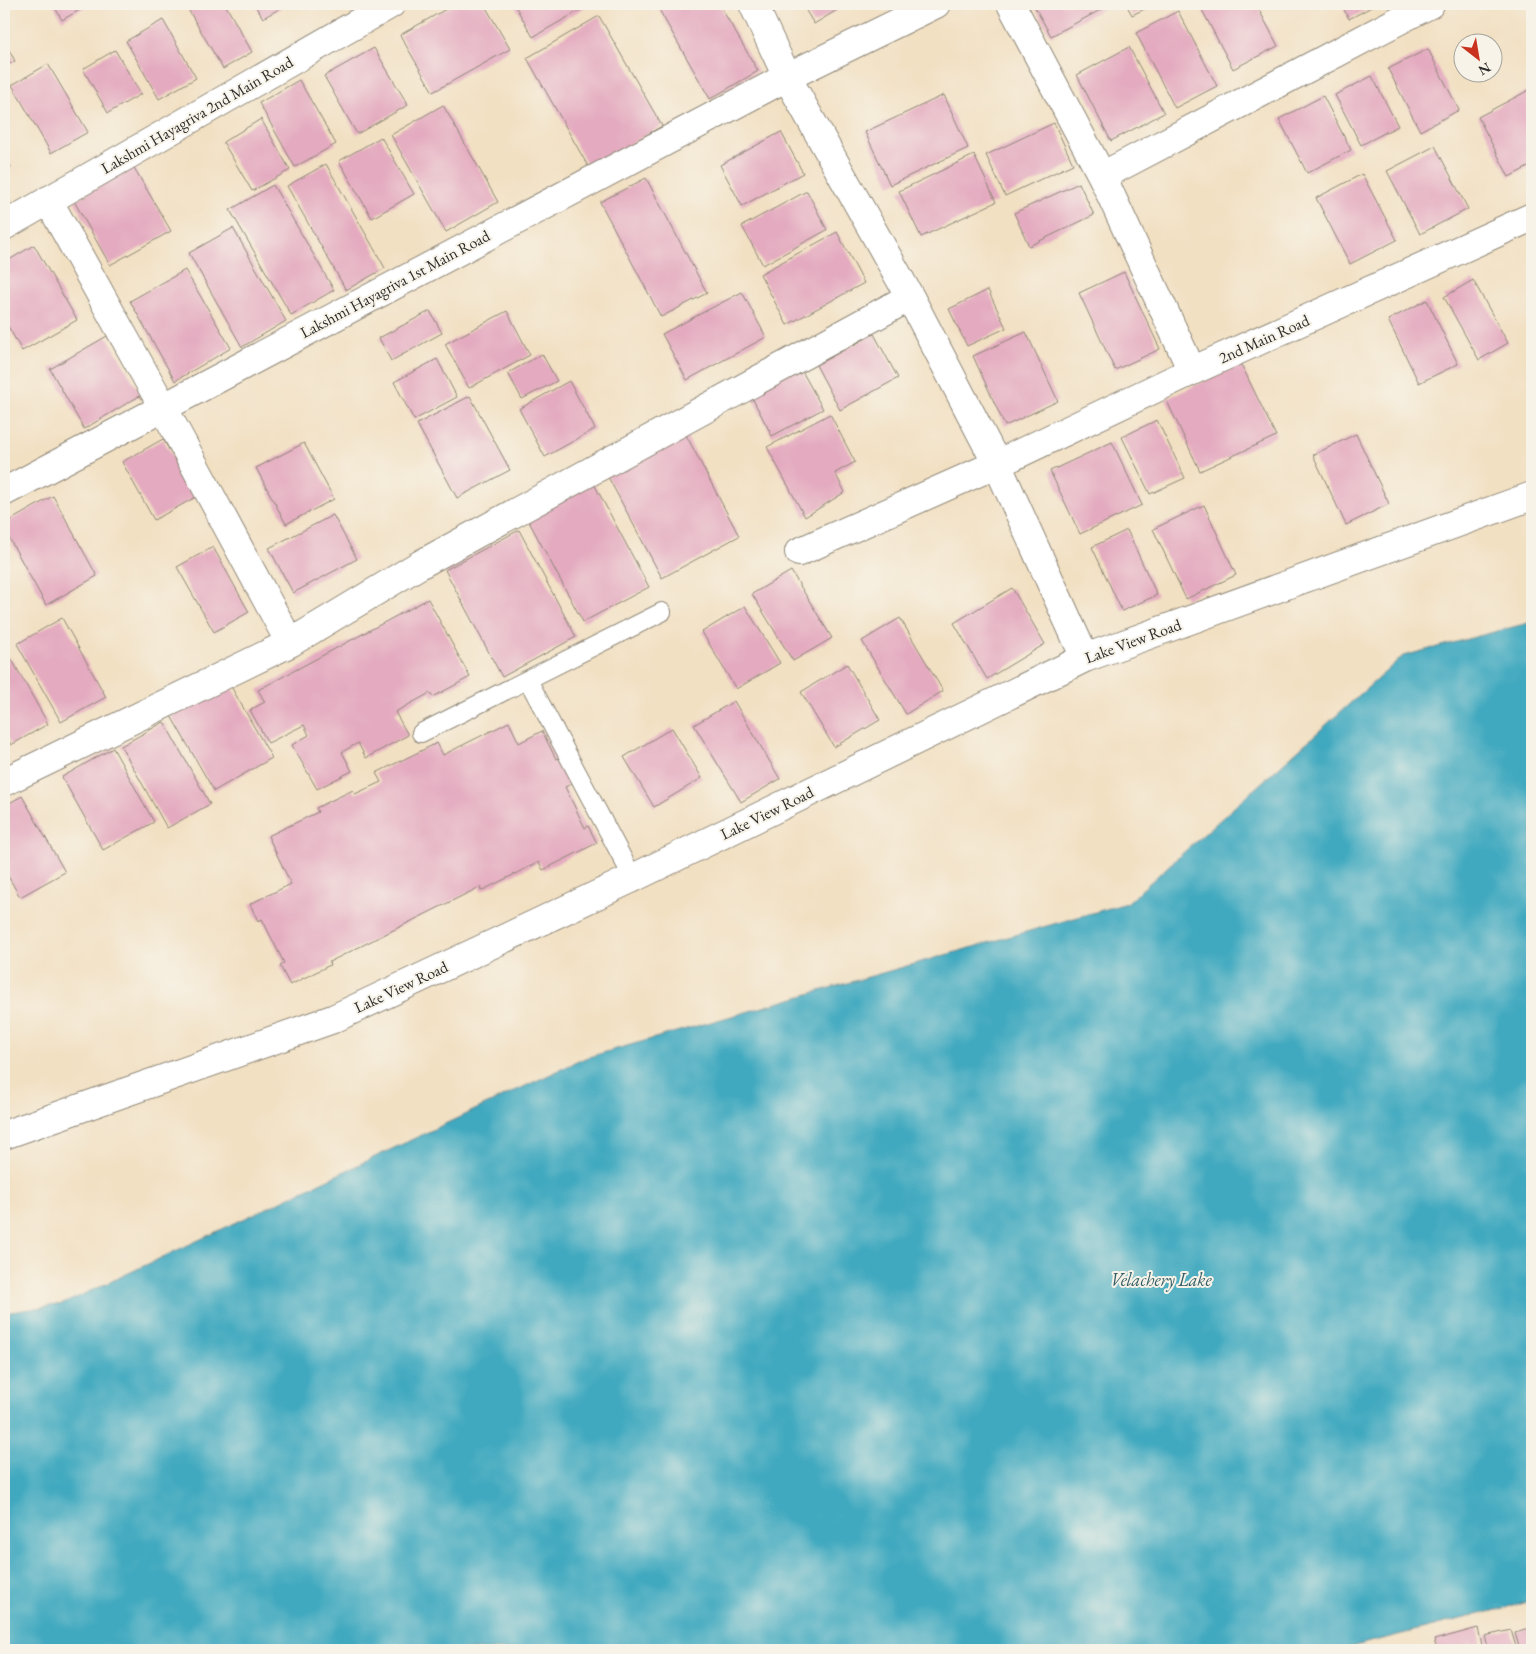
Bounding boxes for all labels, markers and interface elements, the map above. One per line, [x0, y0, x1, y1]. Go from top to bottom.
north arrow [1454, 32, 1504, 82]
street label: Lakshmi Hayagriva 2nd Main Road [97, 51, 297, 179]
text: N [1475, 59, 1494, 80]
street label: Lakshmi Hayagriva 1st Main Road [297, 225, 494, 343]
street label: 2nd Main Road [1215, 309, 1313, 368]
street label: Lake View Road [1082, 614, 1185, 668]
street label: Lake View Road [717, 781, 818, 845]
street label: Lake View Road [351, 956, 452, 1018]
water label: Velachery Lake [1110, 1268, 1212, 1292]

